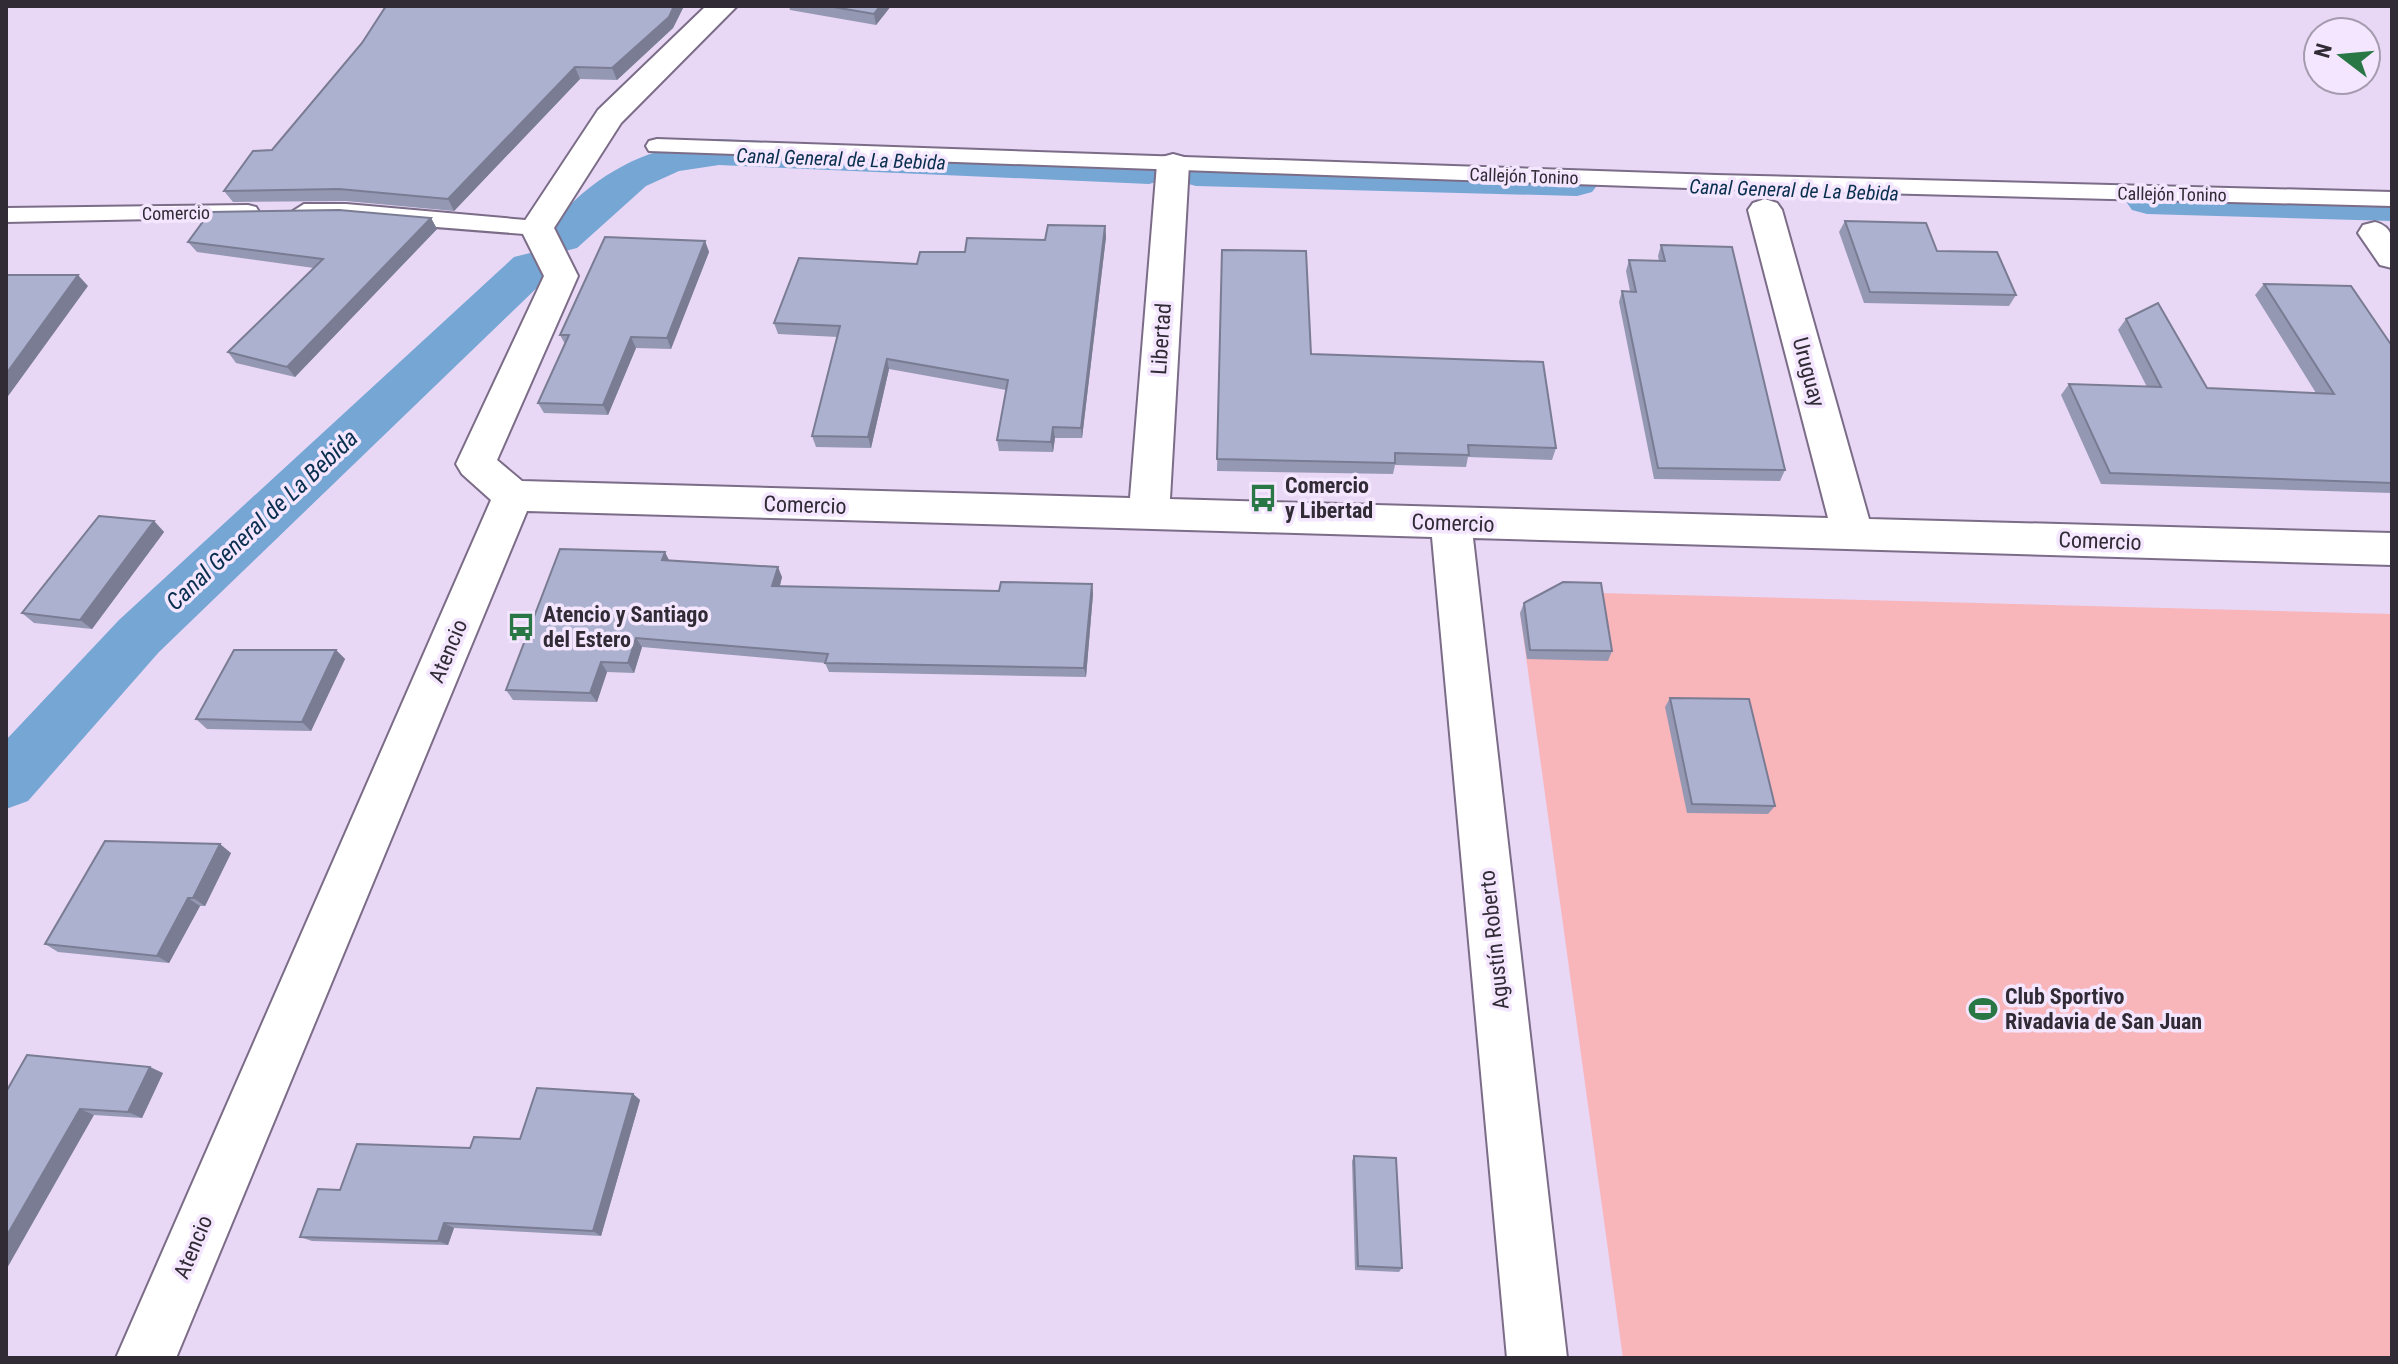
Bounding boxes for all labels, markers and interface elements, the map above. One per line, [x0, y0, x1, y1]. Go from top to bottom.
north arrow [2302, 16, 2382, 96]
text: N [2309, 41, 2337, 61]
water label: Canal General de La Bebida [736, 143, 946, 175]
street label: Callejón Tonino [1469, 164, 1579, 188]
water label: Canal General de La Bebida [1689, 174, 1899, 206]
street label: Callejón Tonino [2117, 183, 2227, 205]
street label: Comercio [142, 202, 210, 224]
street label: Libertad [1146, 302, 1176, 376]
street label: Uruguay [1788, 335, 1830, 409]
water label: Canal General de La Bebida [160, 424, 364, 616]
place label: Comercio y Libertad [1285, 473, 1373, 523]
bus stop icon: Comercio y Libertad [1248, 483, 1278, 513]
street label: Comercio [763, 491, 847, 519]
street label: Comercio [1411, 509, 1495, 537]
street label: Comercio [2058, 527, 2142, 555]
place label: Atencio y Santiago del Estero [543, 602, 708, 652]
bus stop icon: Atencio y Santiago del Estero [506, 612, 536, 642]
street label: Atencio [424, 616, 472, 686]
street label: Agustín Roberto [1474, 869, 1514, 1011]
place label: Club Sportivo Rivadavia de San Juan [2005, 984, 2202, 1034]
sports icon: Club Sportivo Rivadavia de San Juan [1968, 994, 1998, 1024]
street label: Atencio [169, 1212, 217, 1282]

